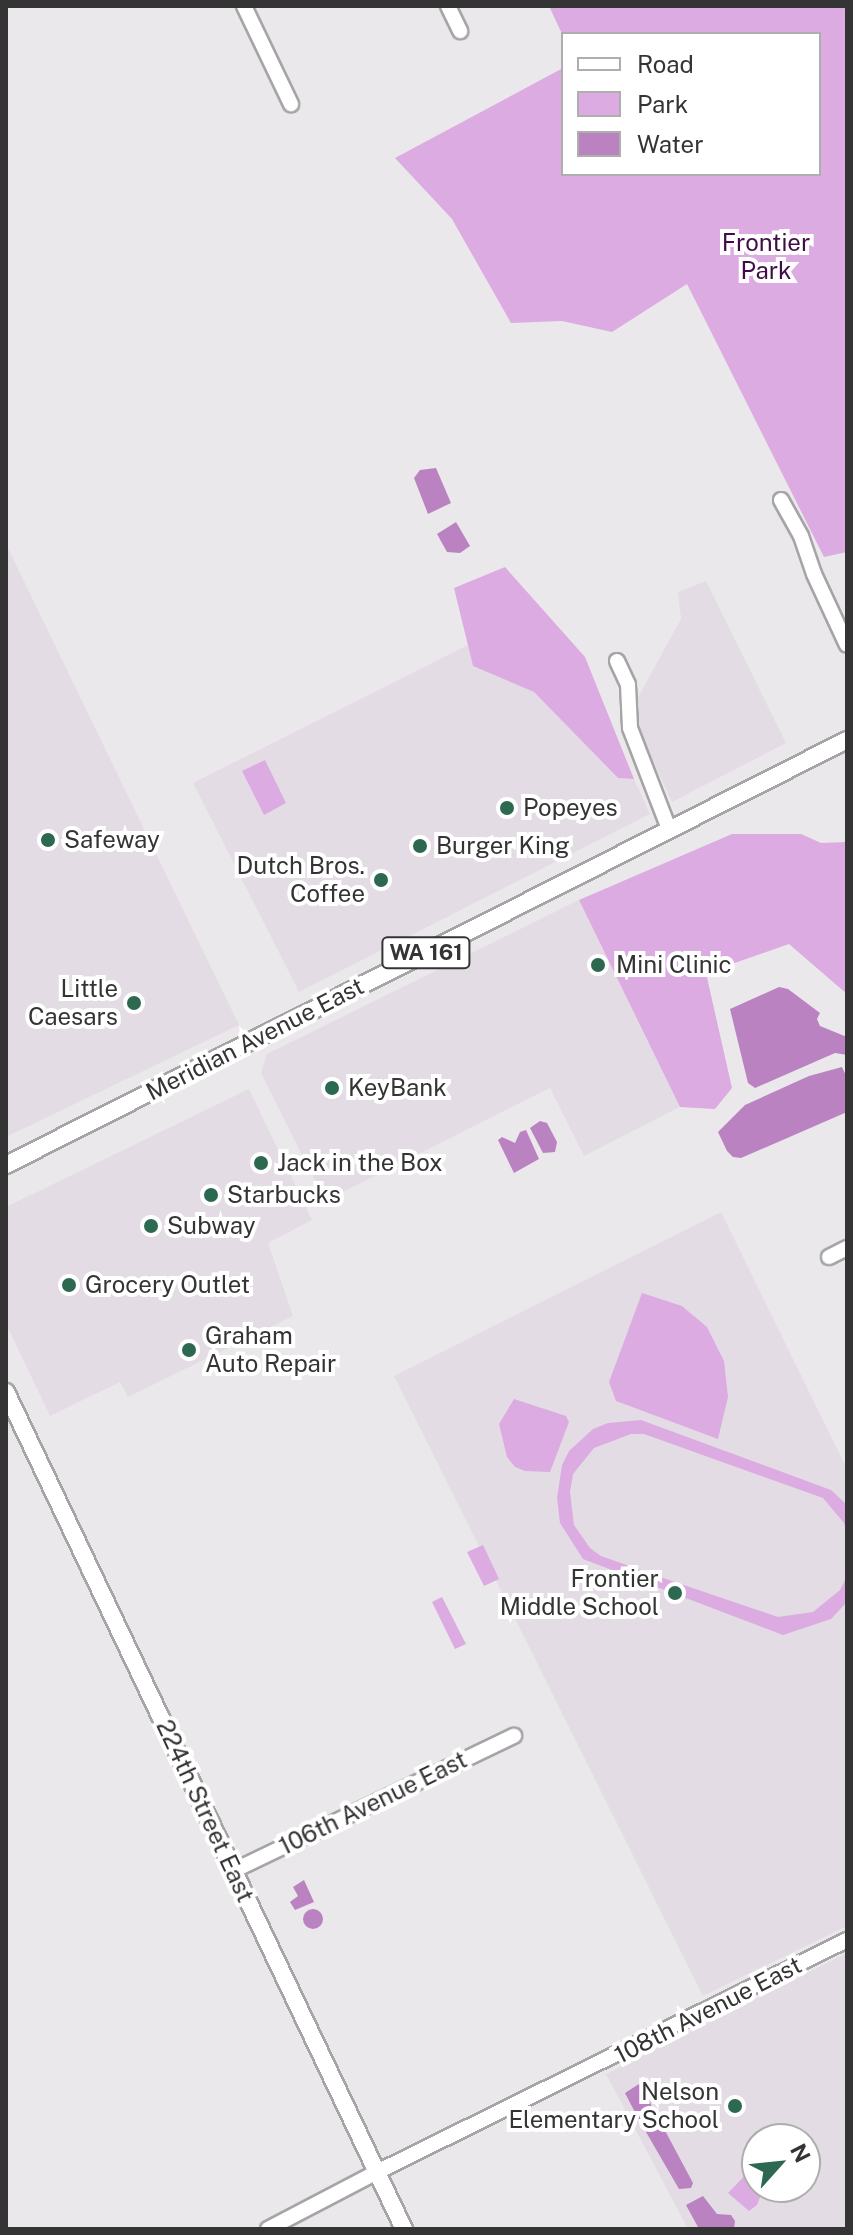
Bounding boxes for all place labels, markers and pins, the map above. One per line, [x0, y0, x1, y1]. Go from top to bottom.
place label: Popeyes [523, 794, 618, 822]
marker: Popeyes [498, 799, 516, 817]
place label: Safeway [64, 826, 160, 854]
marker: Safeway [39, 831, 57, 849]
place label: Burger King [436, 832, 570, 860]
marker: Burger King [411, 837, 429, 855]
place label: Dutch Bros. Coffee [237, 852, 365, 908]
marker: Dutch Bros. Coffee [372, 871, 390, 889]
place label: Mini Clinic [616, 951, 732, 979]
marker: Mini Clinic [587, 954, 609, 976]
place label: Little Caesars [28, 975, 118, 1031]
marker: Little Caesars [125, 994, 143, 1012]
place label: KeyBank [348, 1074, 447, 1102]
marker: KeyBank [323, 1079, 341, 1097]
place label: Jack in the Box [277, 1149, 443, 1177]
marker: Jack in the Box [252, 1154, 270, 1172]
place label: Starbucks [227, 1181, 341, 1209]
marker: Starbucks [202, 1186, 220, 1204]
place label: Subway [167, 1212, 255, 1240]
marker: Subway [142, 1217, 160, 1235]
place label: Grocery Outlet [85, 1271, 250, 1299]
marker: Grocery Outlet [60, 1276, 78, 1294]
place label: Graham Auto Repair [205, 1322, 337, 1378]
marker: Graham Auto Repair [180, 1341, 198, 1359]
place label: Frontier Middle School [500, 1565, 659, 1621]
marker: Frontier Middle School [666, 1584, 684, 1602]
place label: Nelson Elementary School [508, 2078, 719, 2134]
marker: Nelson Elementary School [726, 2097, 744, 2115]

